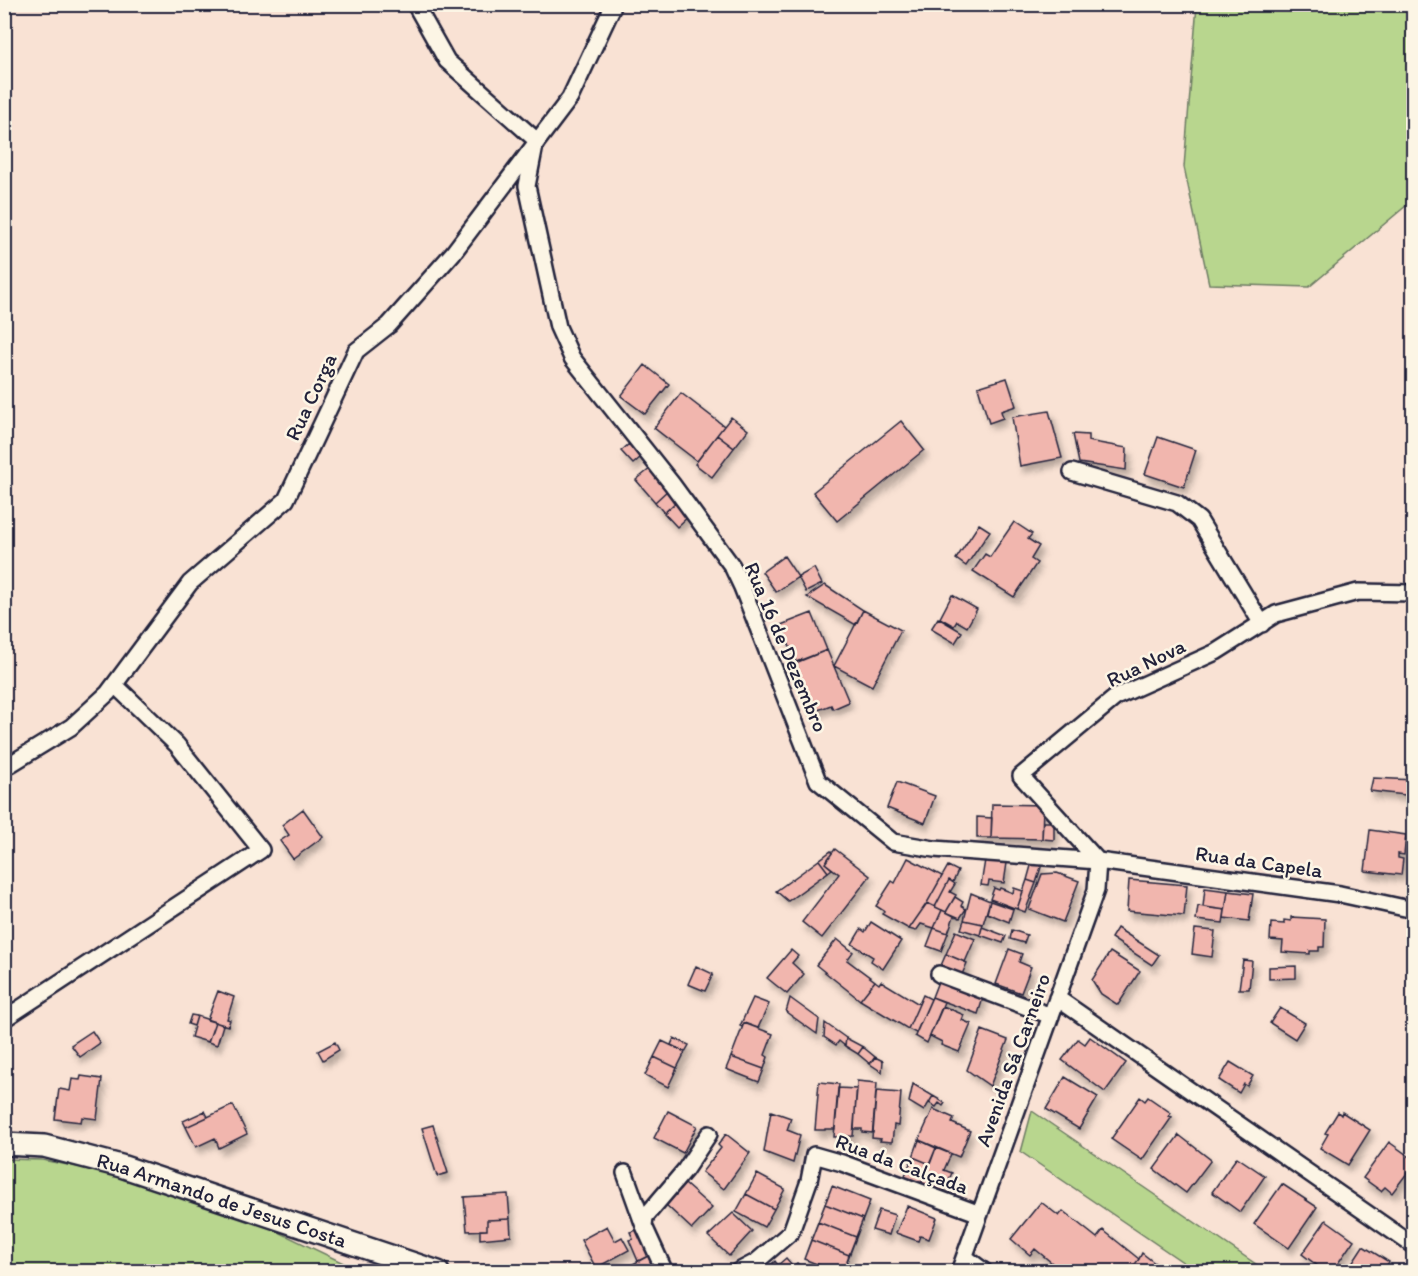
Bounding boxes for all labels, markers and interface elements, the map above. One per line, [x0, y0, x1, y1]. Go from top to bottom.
street label: Rua Corga [279, 349, 342, 444]
street label: Rua 16 de Dezembro [739, 558, 834, 735]
street label: Rua Nova [1102, 633, 1189, 692]
street label: Rua da Capela [1194, 840, 1324, 883]
street label: Avenida Sá Carneiro [970, 970, 1055, 1150]
street label: Rua da Calçada [832, 1128, 972, 1199]
street label: Rua Armando de Jesus Costa [94, 1147, 350, 1253]

